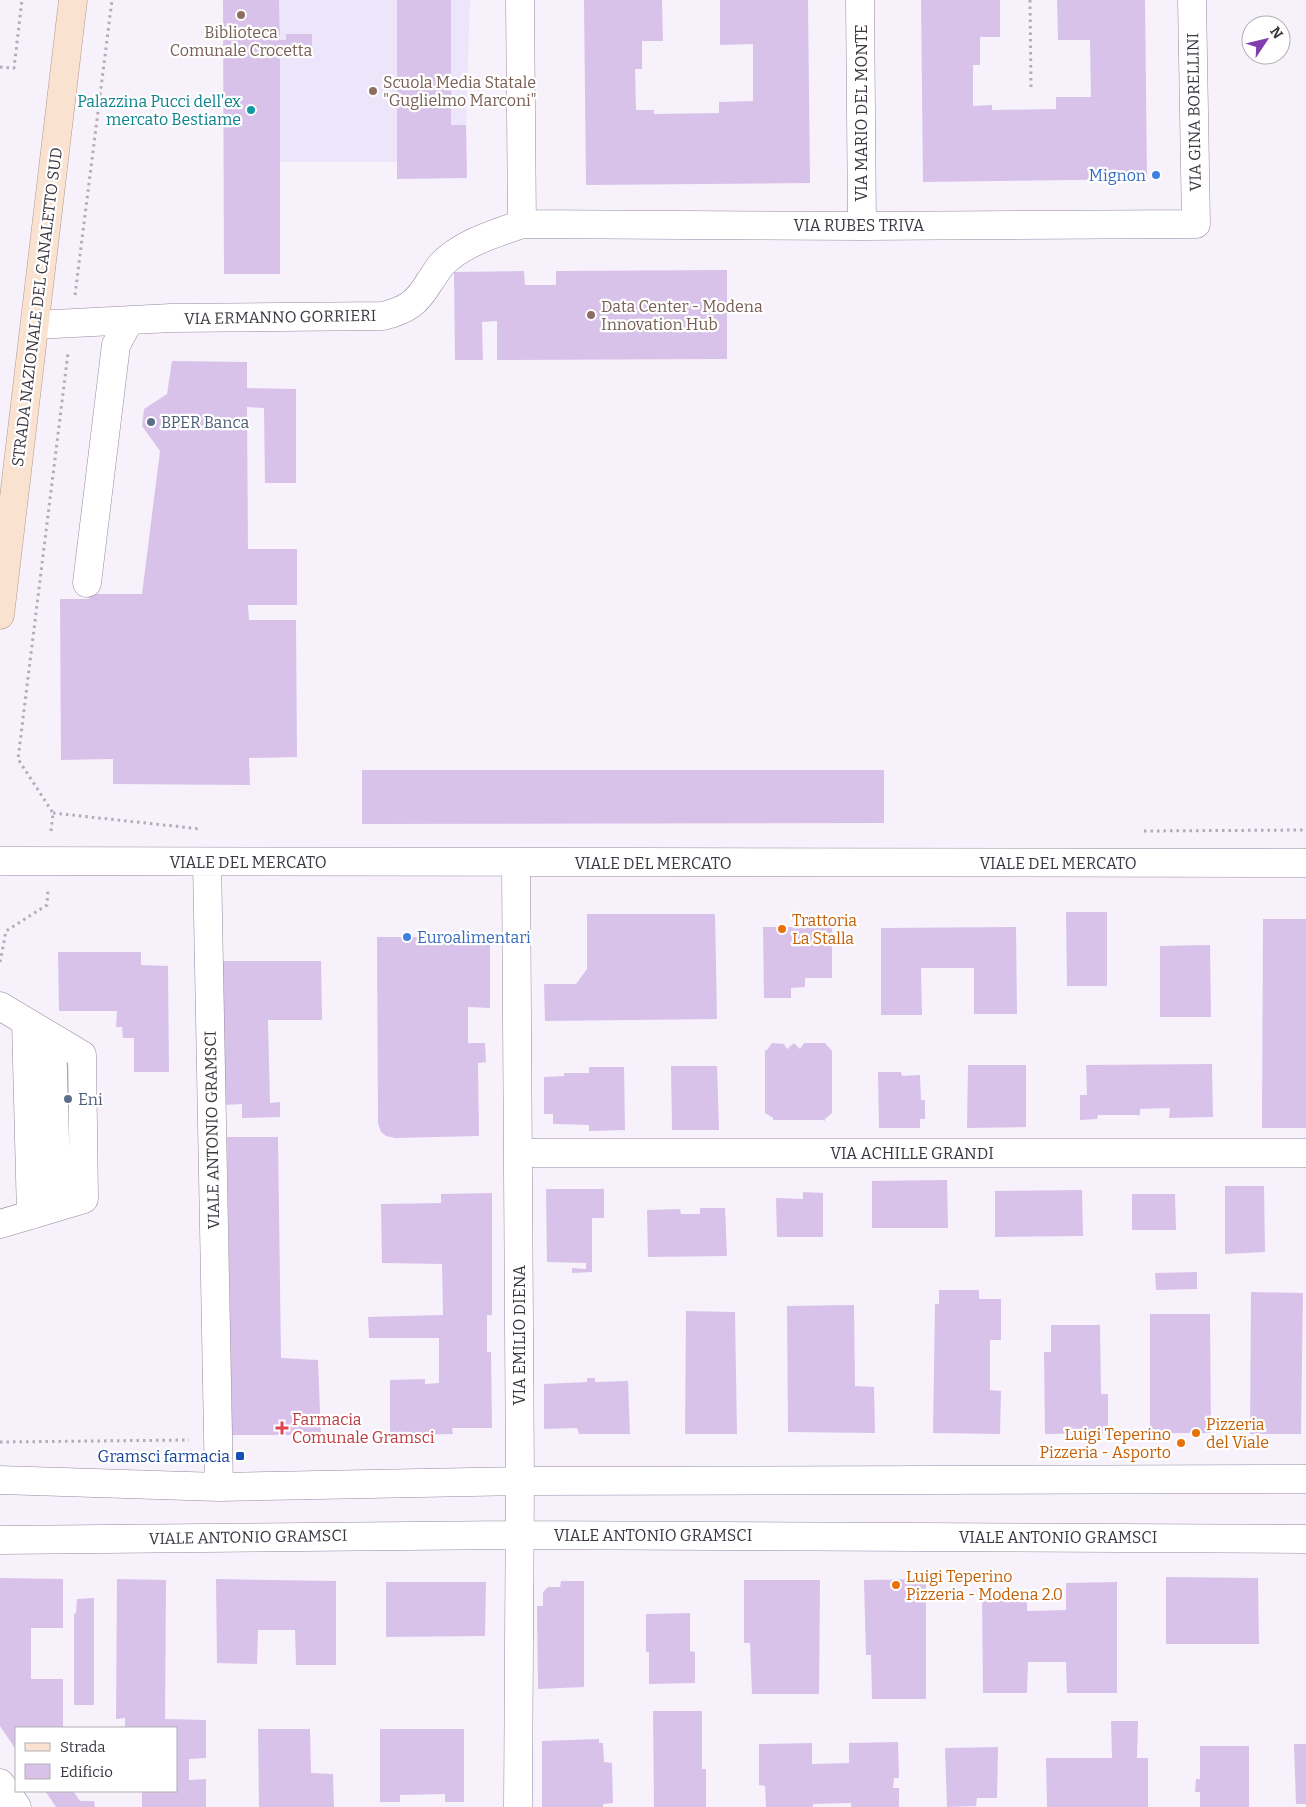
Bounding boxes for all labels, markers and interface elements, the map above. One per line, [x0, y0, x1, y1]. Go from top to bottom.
marker: Biblioteca Comunale Crocetta [235, 9, 247, 21]
north arrow [1241, 15, 1291, 65]
place label: Biblioteca Comunale Crocetta [170, 23, 312, 60]
street label: VIA MARIO DEL MONTE [852, 24, 871, 202]
text: N [1266, 24, 1286, 42]
street label: VIA GINA BORELLINI [1183, 33, 1205, 191]
place label: Scuola Media Statale "Guglielmo Marconi" [383, 73, 537, 110]
marker: Scuola Media Statale "Guglielmo Marconi" [367, 85, 379, 97]
place label: Palazzina Pucci dell'ex mercato Bestiame [77, 92, 241, 129]
marker: Palazzina Pucci dell'ex mercato Bestiame [245, 104, 257, 116]
street label: STRADA NAZIONALE DEL CANALETTO SUD [8, 146, 66, 468]
place label: Mignon [1089, 166, 1146, 185]
marker: Mignon [1150, 169, 1162, 181]
street label: VIA RUBES TRIVA [794, 216, 925, 235]
place label: Data Center - Modena Innovation Hub [601, 297, 763, 334]
street label: VIA ERMANNO GORRIERI [184, 306, 376, 328]
marker: Data Center - Modena Innovation Hub [585, 309, 597, 321]
place label: BPER Banca [161, 413, 249, 432]
marker: BPER Banca [145, 416, 157, 428]
street label: VIALE DEL MERCATO [169, 853, 327, 872]
street label: VIALE DEL MERCATO [574, 854, 732, 873]
street label: VIALE DEL MERCATO [979, 854, 1137, 873]
place label: Trattoria La Stalla [792, 911, 857, 948]
marker: Trattoria La Stalla [776, 923, 788, 935]
place label: Euroalimentari [417, 928, 531, 947]
marker: Euroalimentari [401, 931, 413, 943]
street label: VIALE ANTONIO GRAMSCI [201, 1031, 223, 1229]
place label: Eni [78, 1090, 103, 1109]
marker: Eni [62, 1093, 74, 1105]
street label: VIA ACHILLE GRANDI [830, 1144, 994, 1163]
street label: VIA EMILIO DIENA [510, 1264, 529, 1405]
place label: Farmacia Comunale Gramsci [292, 1410, 435, 1447]
place label: Pizzeria del Viale [1206, 1415, 1269, 1452]
marker: Farmacia Comunale Gramsci [276, 1422, 288, 1434]
place label: Luigi Teperino Pizzeria - Asporto [1040, 1425, 1171, 1462]
marker: Pizzeria del Viale [1190, 1427, 1202, 1439]
marker: Luigi Teperino Pizzeria - Asporto [1175, 1437, 1187, 1449]
place label: Gramsci farmacia [98, 1447, 230, 1466]
marker: Gramsci farmacia [234, 1450, 246, 1462]
street label: VIALE ANTONIO GRAMSCI [149, 1526, 347, 1548]
street label: VIALE ANTONIO GRAMSCI [554, 1526, 752, 1545]
street label: VIALE ANTONIO GRAMSCI [959, 1528, 1157, 1547]
place label: Luigi Teperino Pizzeria - Modena 2.0 [906, 1567, 1063, 1604]
marker: Luigi Teperino Pizzeria - Modena 2.0 [890, 1579, 902, 1591]
legend [15, 1727, 178, 1792]
text: Strada [60, 1738, 106, 1756]
text: Edificio [60, 1763, 113, 1781]

